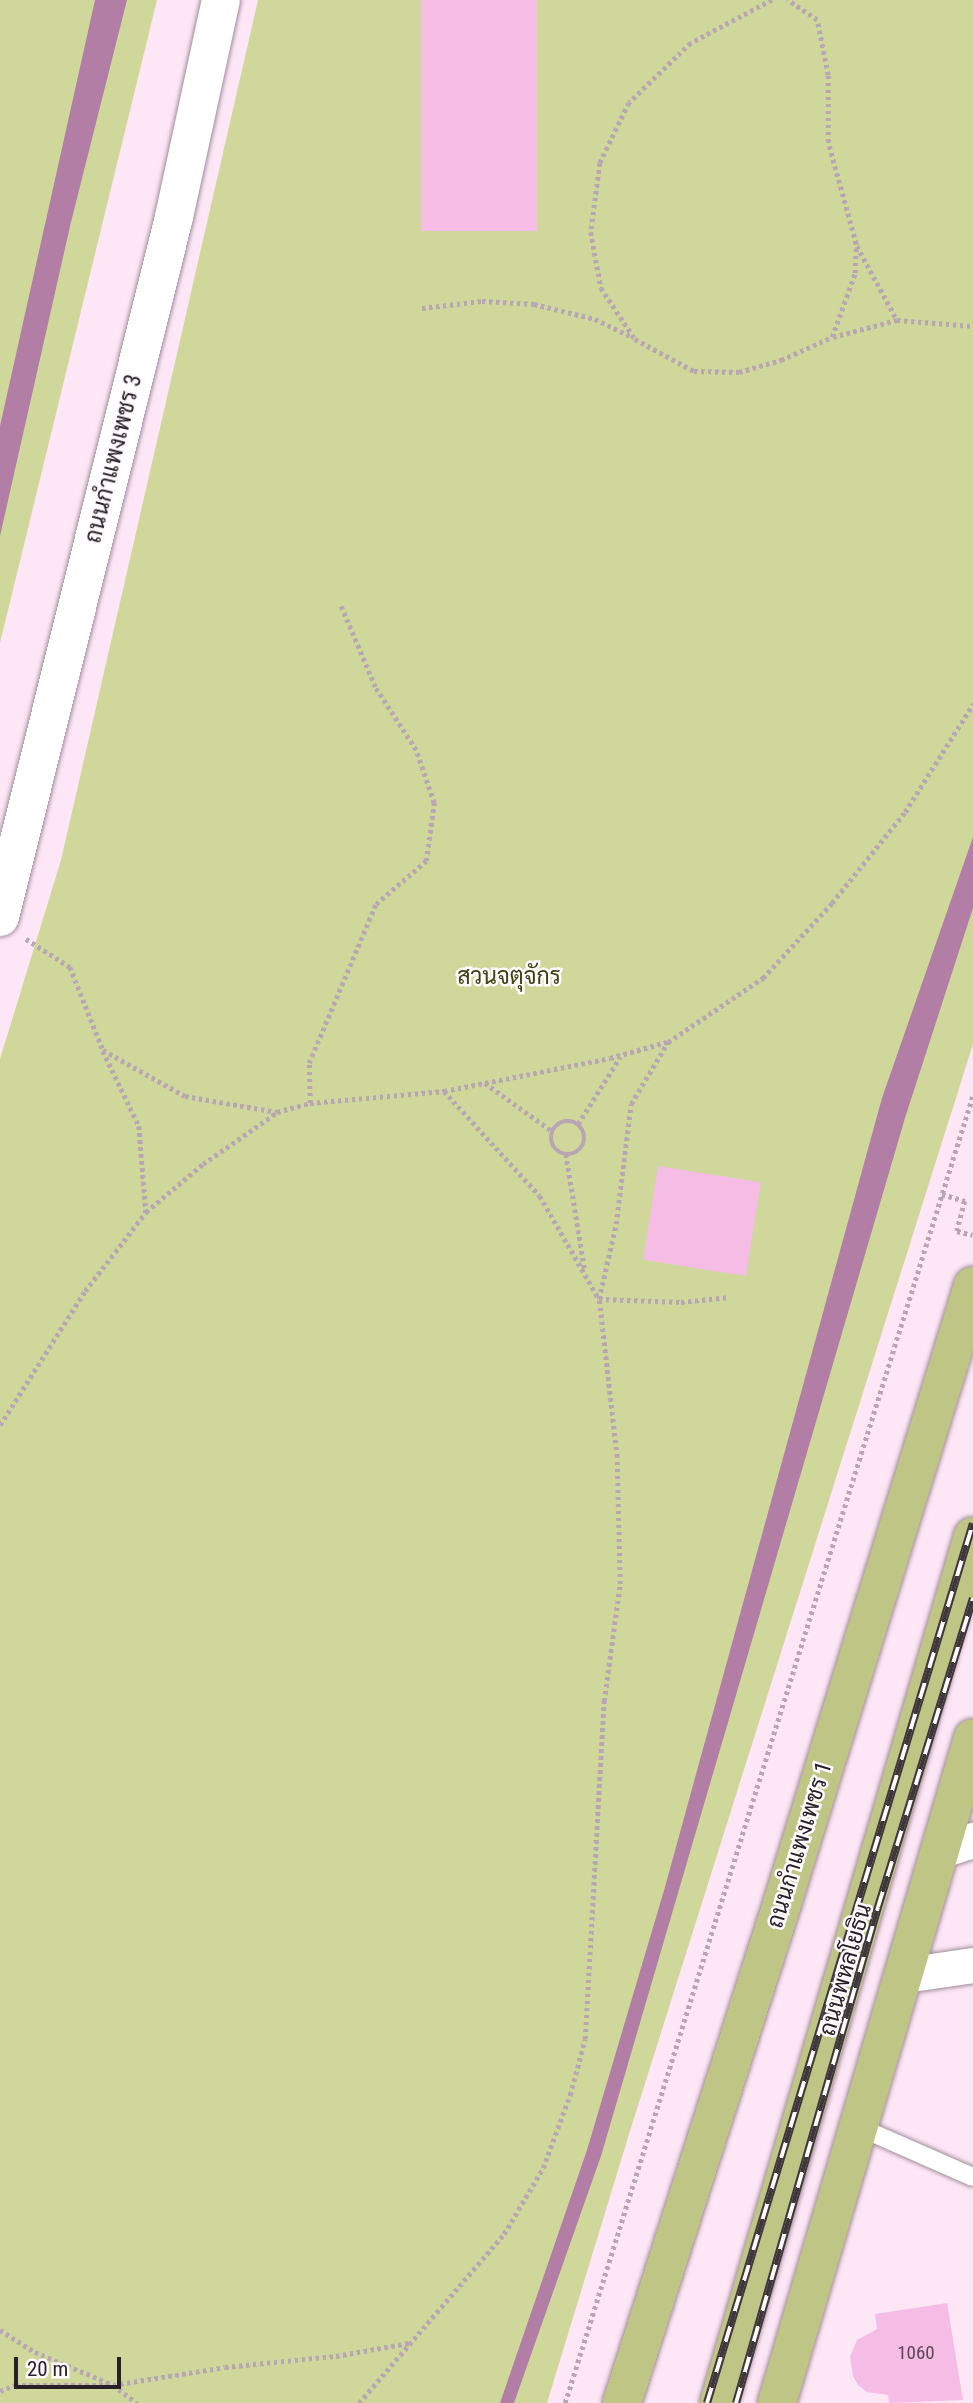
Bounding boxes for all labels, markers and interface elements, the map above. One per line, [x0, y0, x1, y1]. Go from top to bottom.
street label: ถนนกำแพงเพชร 3 [80, 372, 148, 546]
park label: สวนจตุจักร [457, 963, 561, 991]
street label: ถนนกำแพงเพชร 1 [762, 1758, 838, 1932]
street label: ถนนพหลโยธิน [814, 1901, 878, 2039]
house number: 1060 [897, 2342, 935, 2364]
scale bar [18, 2344, 124, 2388]
text: 20 m [27, 2357, 68, 2381]

